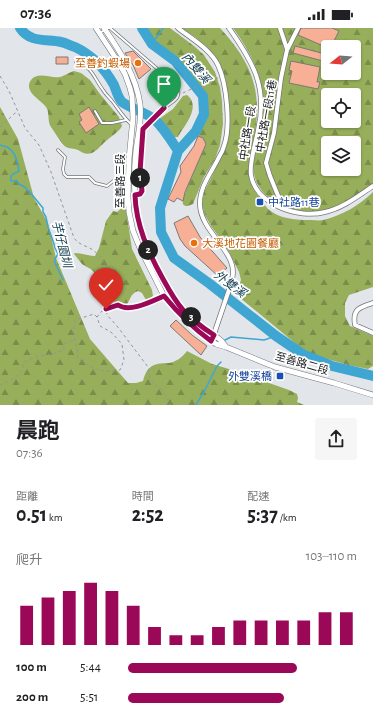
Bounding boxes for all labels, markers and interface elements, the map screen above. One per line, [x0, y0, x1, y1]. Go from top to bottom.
text: 07:36 [20, 6, 51, 21]
north arrow [321, 40, 361, 80]
map controls [321, 40, 361, 176]
water label: 內雙溪 [180, 50, 214, 87]
place label: 至善釣蝦場 [75, 57, 130, 69]
marker: 至善釣蝦場 [133, 58, 143, 68]
pin [147, 67, 181, 108]
icon: arrive [153, 73, 175, 95]
street label: 中社路一段11巷 [254, 79, 278, 153]
button: locate [321, 88, 361, 128]
street label: 中社路一段 [237, 105, 257, 161]
button: layers [321, 136, 361, 176]
street label: 至善路三段 [114, 154, 126, 209]
pin: 1 [130, 168, 150, 188]
text: 1 [138, 172, 142, 183]
place label: 中社路11巷 [268, 196, 320, 208]
marker: 中社路11巷 [255, 197, 265, 207]
water label: 芋仔園圳 [50, 219, 75, 271]
place label: 大溪地花園餐廳 [202, 237, 279, 249]
marker: 大溪地花園餐廳 [189, 238, 199, 248]
pin: 2 [138, 240, 158, 260]
text: 2 [145, 244, 151, 255]
pin [89, 268, 123, 309]
water label: 外雙溪 [212, 268, 250, 301]
icon: check [95, 274, 117, 296]
pin: 3 [181, 307, 201, 327]
text: 3 [189, 311, 193, 322]
street label: 至善路二段 [274, 350, 330, 376]
place label: 外雙溪橋 [228, 370, 272, 382]
marker: 外雙溪橋 [275, 371, 285, 381]
button: share [315, 418, 357, 460]
text: 晨跑 [16, 420, 60, 442]
text: 07:36 [16, 447, 43, 460]
text: 距離 [16, 491, 38, 502]
text: 時間 [132, 491, 154, 502]
text: 配速 [247, 491, 269, 502]
text: 0.51 [16, 505, 47, 525]
text: 2:52 [132, 505, 164, 525]
text: 5:37 [247, 505, 278, 525]
text: km [47, 512, 62, 523]
text: /km [278, 512, 297, 523]
text: 103–110 m [306, 550, 357, 563]
text: 爬升 [16, 554, 42, 567]
text: 100 m [16, 661, 47, 674]
text: 5:44 [80, 661, 101, 674]
text: 200 m [16, 691, 48, 704]
text: 5:51 [80, 691, 98, 704]

